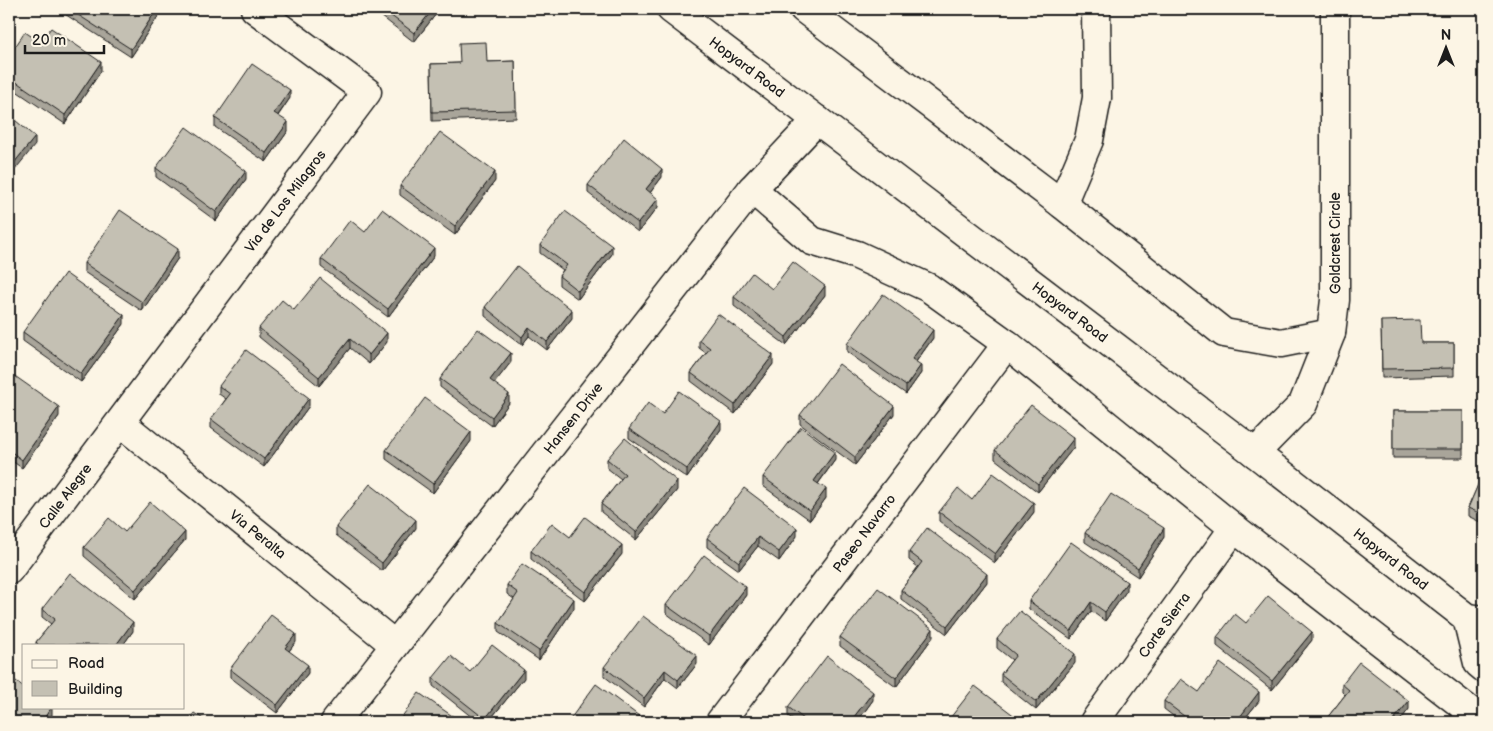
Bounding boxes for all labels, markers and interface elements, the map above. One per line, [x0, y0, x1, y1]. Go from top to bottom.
scale bar [25, 22, 104, 54]
north arrow [1420, 22, 1470, 72]
text: N [1441, 27, 1451, 44]
text: 20 m [32, 31, 66, 50]
street label: Hopyard Road [705, 33, 788, 101]
street label: Via de Los Milagros [241, 147, 330, 256]
street label: Goldcrest Circle [1327, 192, 1344, 294]
street label: Hopyard Road [1028, 278, 1111, 346]
street label: Hansen Drive [540, 379, 607, 457]
street label: Calle Alegre [35, 460, 95, 532]
street label: Paseo Navarro [829, 491, 899, 576]
street label: Via Peralta [226, 506, 289, 562]
street label: Hopyard Road [1350, 525, 1432, 594]
street label: Corte Sierra [1135, 589, 1194, 661]
legend [22, 644, 185, 708]
text: Road [68, 654, 104, 673]
text: Building [68, 680, 123, 699]

